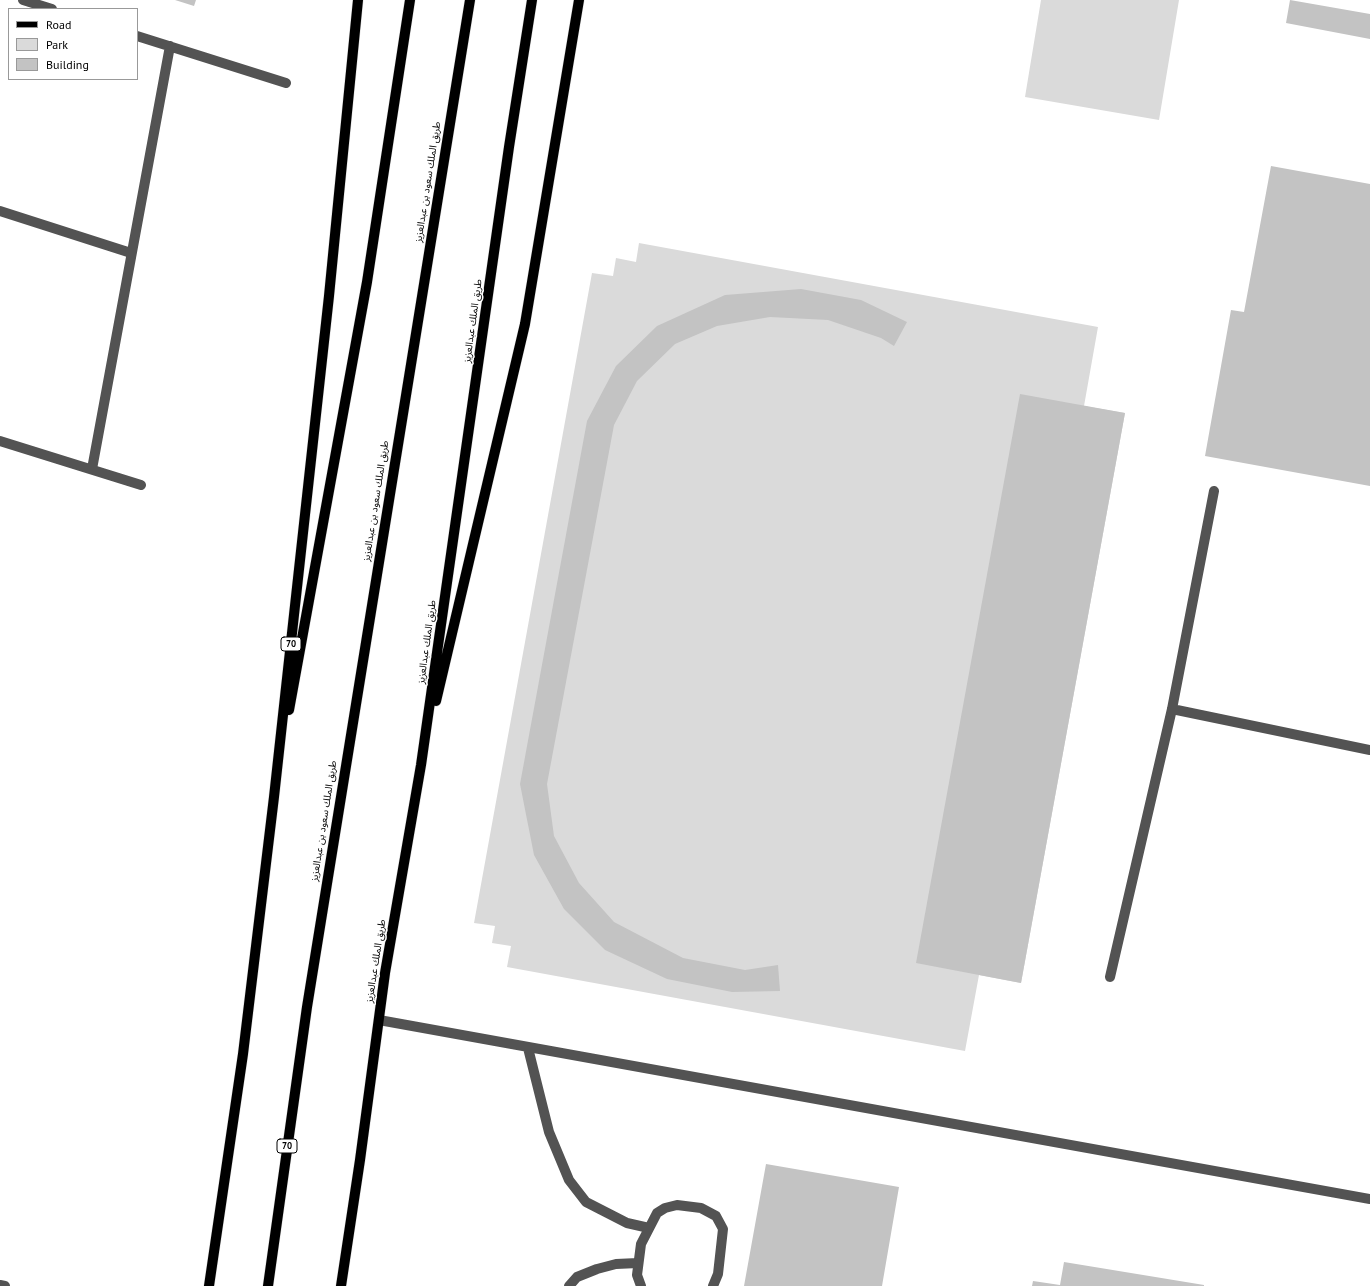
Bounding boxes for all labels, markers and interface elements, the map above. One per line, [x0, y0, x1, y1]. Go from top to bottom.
legend [8, 8, 138, 80]
text: Road [46, 17, 71, 32]
text: Park [46, 37, 68, 52]
text: Building [46, 57, 89, 72]
street label: طريق الملك سعود بن عبدالعزيز [413, 121, 443, 243]
street label: طريق الملك عبدالعزيز [461, 278, 485, 364]
street label: طريق الملك سعود بن عبدالعزيز [361, 440, 391, 562]
street label: طريق الملك عبدالعزيز [415, 599, 439, 685]
road number: 70 [281, 637, 301, 651]
street label: طريق الملك سعود بن عبدالعزيز [309, 760, 339, 882]
street label: طريق الملك عبدالعزيز [363, 918, 389, 1004]
road number: 70 [277, 1139, 297, 1153]

